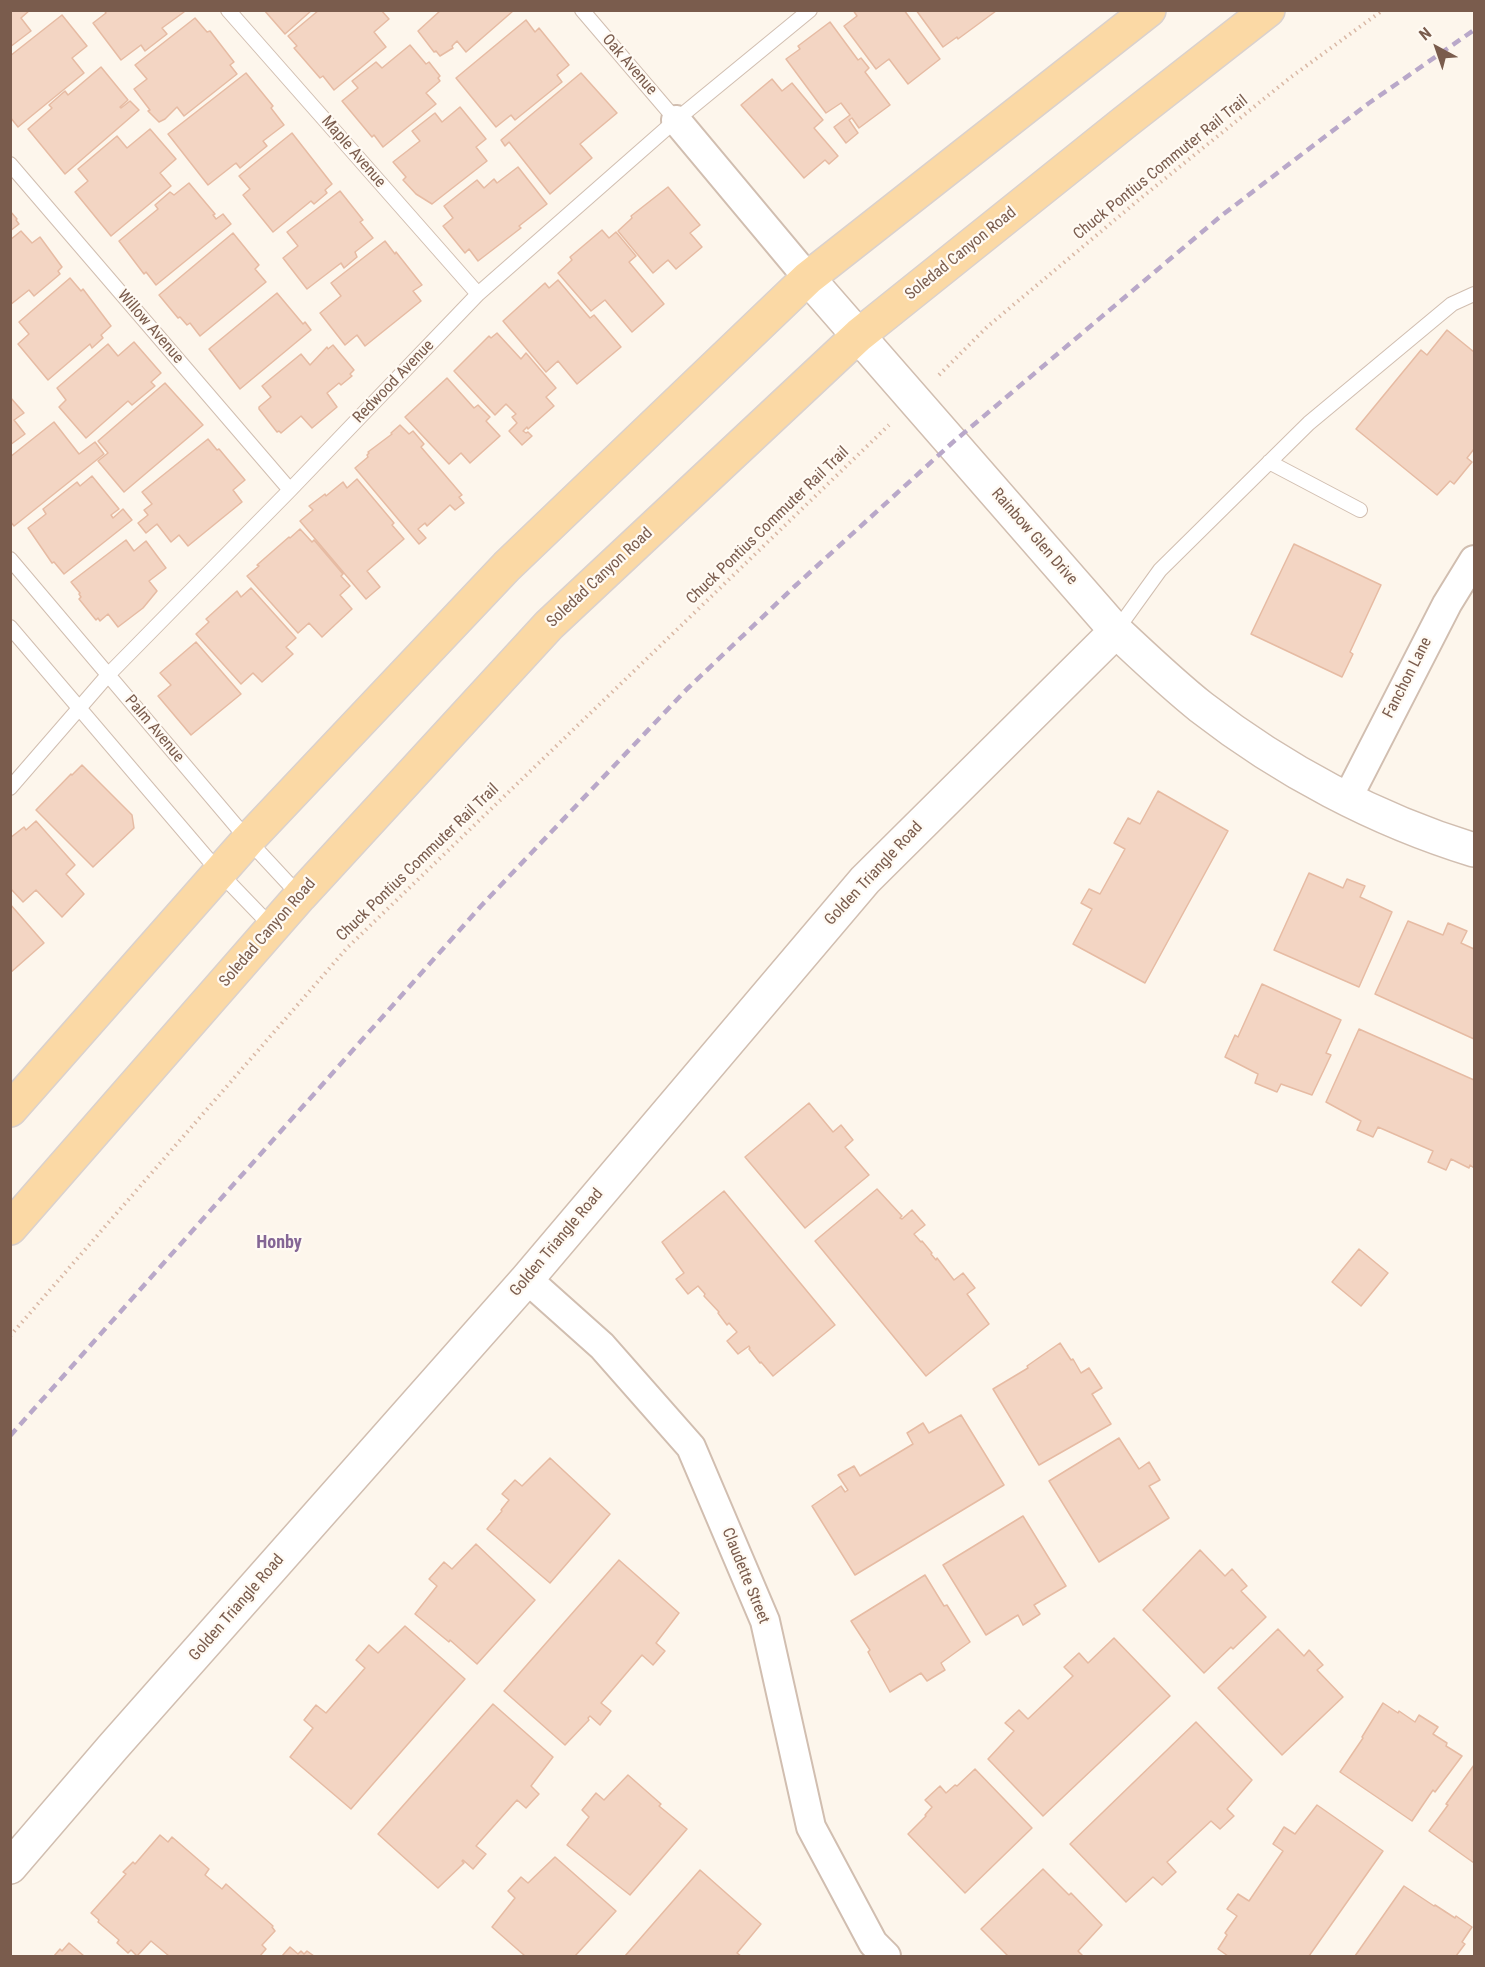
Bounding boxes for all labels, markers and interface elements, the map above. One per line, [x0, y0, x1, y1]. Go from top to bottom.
north arrow [1407, 18, 1467, 78]
text: N [1415, 23, 1435, 44]
street label: Oak Avenue [597, 31, 661, 99]
street label: Chuck Pontius Commuter Rail Trail [1070, 92, 1252, 244]
street label: Maple Avenue [317, 112, 389, 192]
street label: Soledad Canyon Road [902, 203, 1020, 305]
street label: Willow Avenue [113, 286, 187, 368]
street label: Redwood Avenue [350, 336, 438, 428]
street label: Chuck Pontius Commuter Rail Trail [683, 443, 853, 609]
street label: Rainbow Glen Drive [987, 485, 1081, 589]
street label: Soledad Canyon Road [543, 524, 657, 632]
street label: Fanchon Lane [1379, 634, 1437, 722]
street label: Palm Avenue [120, 691, 188, 767]
street label: Chuck Pontius Commuter Rail Trail [333, 780, 503, 946]
street label: Golden Triangle Road [821, 818, 927, 930]
street label: Soledad Canyon Road [216, 875, 320, 991]
street label: Golden Triangle Road [506, 1185, 608, 1301]
district label: Honby [256, 1232, 302, 1254]
street label: Claudette Street [717, 1525, 773, 1627]
street label: Golden Triangle Road [186, 1551, 288, 1665]

